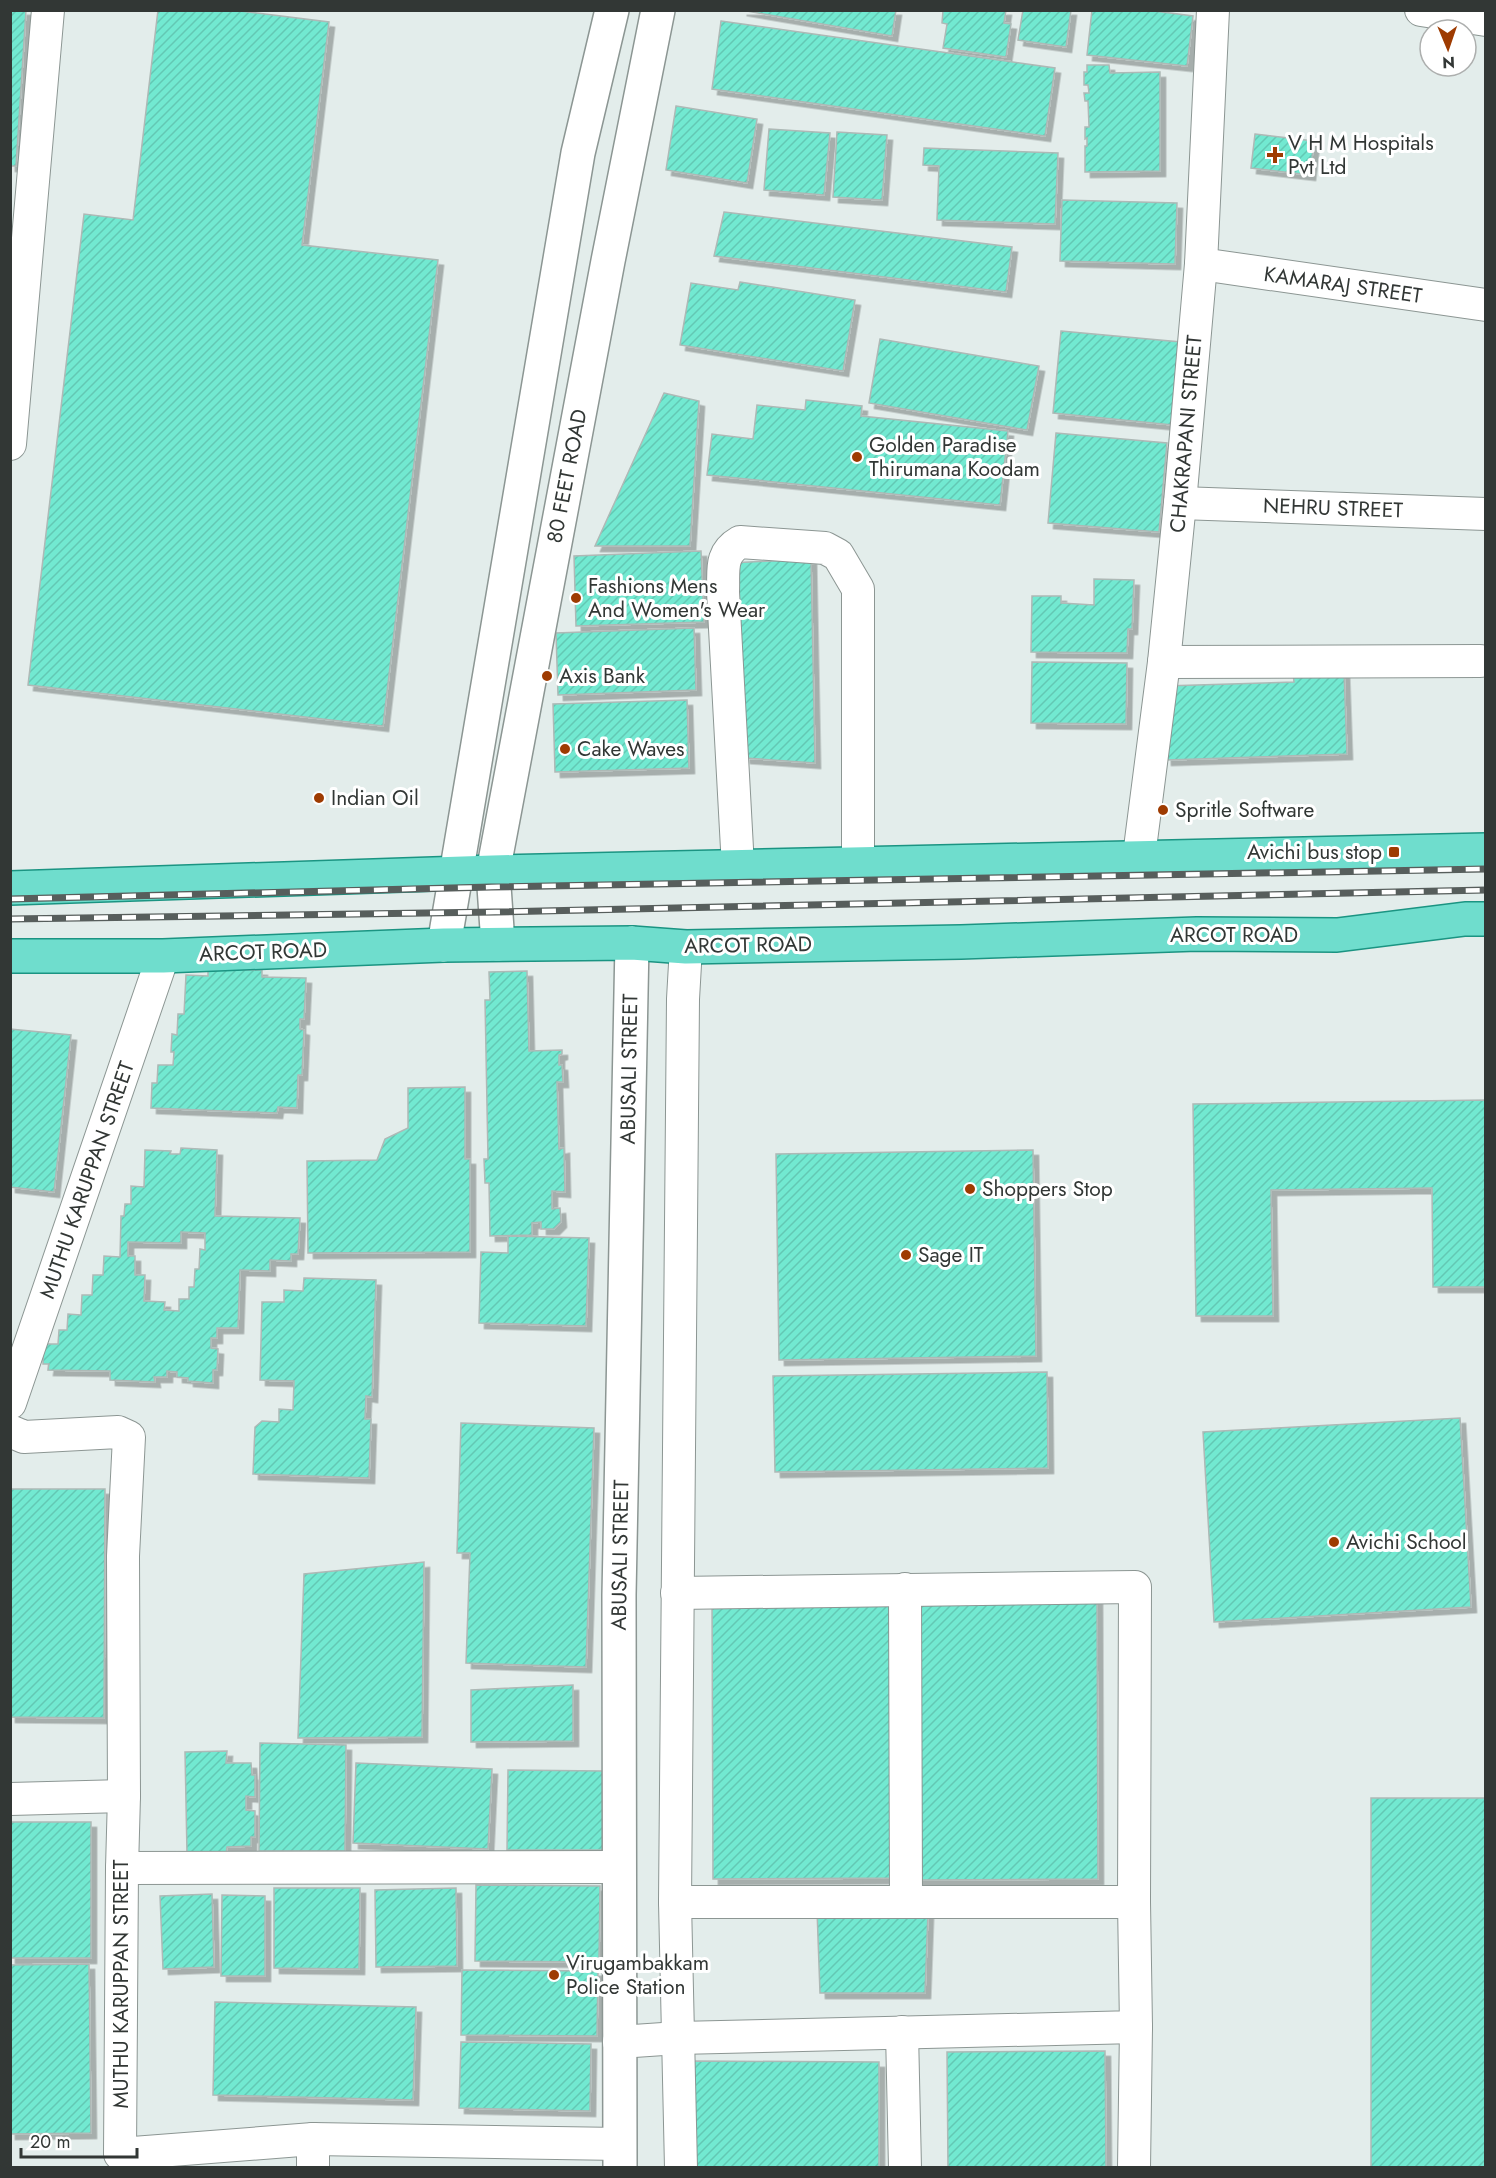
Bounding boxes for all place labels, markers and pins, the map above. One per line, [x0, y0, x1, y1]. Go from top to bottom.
place label: V H M Hospitals Pvt Ltd [1288, 128, 1434, 182]
marker: V H M Hospitals Pvt Ltd [1266, 146, 1284, 164]
place label: Golden Paradise Thirumana Koodam [869, 430, 1040, 484]
marker: Golden Paradise Thirumana Koodam [850, 450, 864, 464]
place label: Fashions Mens And Women's Wear [588, 571, 766, 625]
marker: Fashions Mens And Women's Wear [569, 591, 583, 605]
place label: Axis Bank [559, 661, 646, 691]
marker: Axis Bank [540, 669, 554, 683]
place label: Cake Waves [577, 734, 684, 764]
marker: Cake Waves [558, 742, 572, 756]
place label: Indian Oil [331, 783, 419, 813]
marker: Indian Oil [312, 791, 326, 805]
place label: Spritle Software [1175, 795, 1314, 825]
marker: Spritle Software [1156, 803, 1170, 817]
place label: Avichi bus stop [1247, 837, 1382, 867]
marker: Avichi bus stop [1387, 845, 1401, 859]
place label: Shoppers Stop [982, 1174, 1113, 1204]
marker: Shoppers Stop [963, 1182, 977, 1196]
place label: Sage IT [918, 1240, 984, 1270]
marker: Sage IT [899, 1248, 913, 1262]
place label: Avichi School [1346, 1527, 1467, 1557]
marker: Avichi School [1327, 1535, 1341, 1549]
place label: Virugambakkam Police Station [566, 1948, 709, 2002]
marker: Virugambakkam Police Station [547, 1968, 561, 1982]

